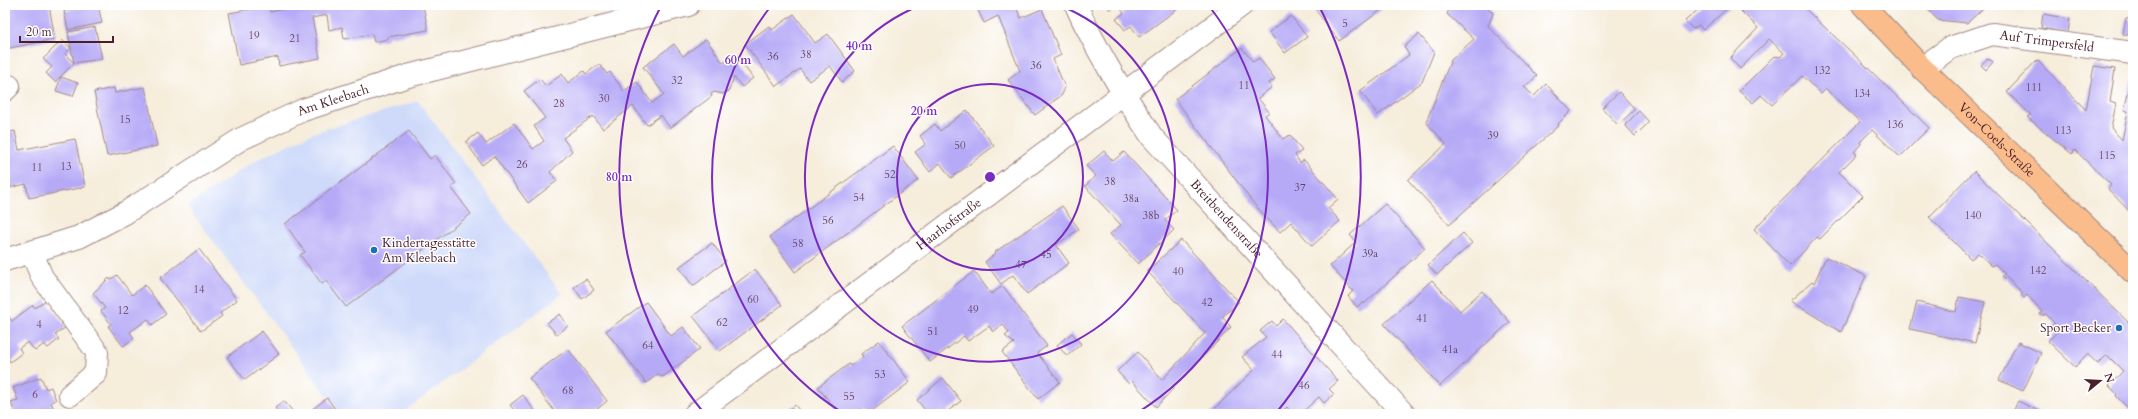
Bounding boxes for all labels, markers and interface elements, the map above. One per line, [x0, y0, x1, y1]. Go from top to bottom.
house number: 5 [1342, 16, 1348, 31]
scale bar [20, 18, 113, 44]
text: 20 m [26, 24, 53, 40]
street label: Auf Trimpersfeld [1999, 26, 2095, 57]
house number: 19 [248, 28, 260, 43]
house number: 21 [289, 31, 301, 46]
text: 40 m [846, 38, 873, 54]
house number: 38 [800, 47, 812, 62]
house number: 36 [767, 49, 779, 64]
text: 60 m [725, 52, 752, 68]
house number: 36 [1030, 58, 1042, 73]
house number: 132 [1814, 63, 1831, 78]
house number: 32 [671, 73, 683, 88]
house number: 11 [1238, 78, 1250, 93]
street label: Am Kleebach [294, 80, 371, 121]
house number: 111 [2026, 80, 2042, 95]
house number: 134 [1854, 86, 1871, 101]
house number: 30 [598, 91, 610, 106]
house number: 28 [553, 96, 565, 111]
street label: Von-Coels-Straße [1954, 99, 2039, 182]
text: 20 m [911, 103, 938, 119]
house number: 15 [119, 112, 131, 127]
house number: 136 [1887, 117, 1904, 132]
house number: 113 [2055, 123, 2072, 138]
house number: 39 [1487, 128, 1499, 143]
house number: 50 [954, 138, 966, 153]
house number: 115 [2099, 148, 2115, 163]
house number: 26 [516, 157, 528, 172]
house number: 13 [60, 159, 72, 174]
house number: 11 [31, 160, 43, 175]
house number: 52 [884, 167, 896, 182]
text: 80 m [606, 169, 633, 185]
centre of rings [983, 170, 997, 184]
house number: 38 [1104, 174, 1116, 189]
street label: Breitbendenstraße [1186, 176, 1267, 262]
house number: 37 [1294, 180, 1306, 195]
house number: 54 [853, 190, 865, 205]
house number: 38a [1123, 191, 1139, 206]
street label: Haarhofstraße [912, 194, 985, 255]
house number: 38b [1142, 208, 1160, 223]
house number: 140 [1965, 208, 1982, 223]
house number: 56 [822, 213, 834, 228]
place label: Kindertagesstätte Am Kleebach [382, 234, 476, 267]
house number: 58 [792, 236, 804, 251]
marker: Kindertagesstätte Am Kleebach [369, 245, 379, 255]
house number: 39a [1362, 246, 1378, 261]
house number: 45 [1040, 247, 1052, 262]
house number: 47 [1015, 257, 1027, 272]
house number: 142 [2030, 263, 2047, 278]
house number: 40 [1172, 264, 1184, 279]
house number: 14 [193, 282, 205, 297]
house number: 60 [747, 292, 759, 307]
house number: 42 [1201, 295, 1213, 310]
house number: 49 [967, 302, 979, 317]
house number: 12 [117, 303, 129, 318]
house number: 41 [1416, 311, 1428, 326]
house number: 62 [716, 315, 728, 330]
house number: 4 [36, 317, 42, 332]
place label: Sport Becker [2040, 319, 2111, 337]
marker: Sport Becker [2114, 323, 2124, 333]
house number: 51 [927, 324, 939, 339]
house number: 64 [642, 338, 654, 353]
house number: 41a [1442, 342, 1458, 357]
house number: 44 [1271, 347, 1283, 362]
north arrow [2080, 361, 2120, 401]
house number: 53 [874, 367, 886, 382]
text: N [2100, 371, 2118, 385]
house number: 46 [1298, 378, 1310, 393]
house number: 68 [562, 383, 574, 398]
house number: 6 [32, 387, 38, 402]
house number: 55 [843, 389, 855, 404]

